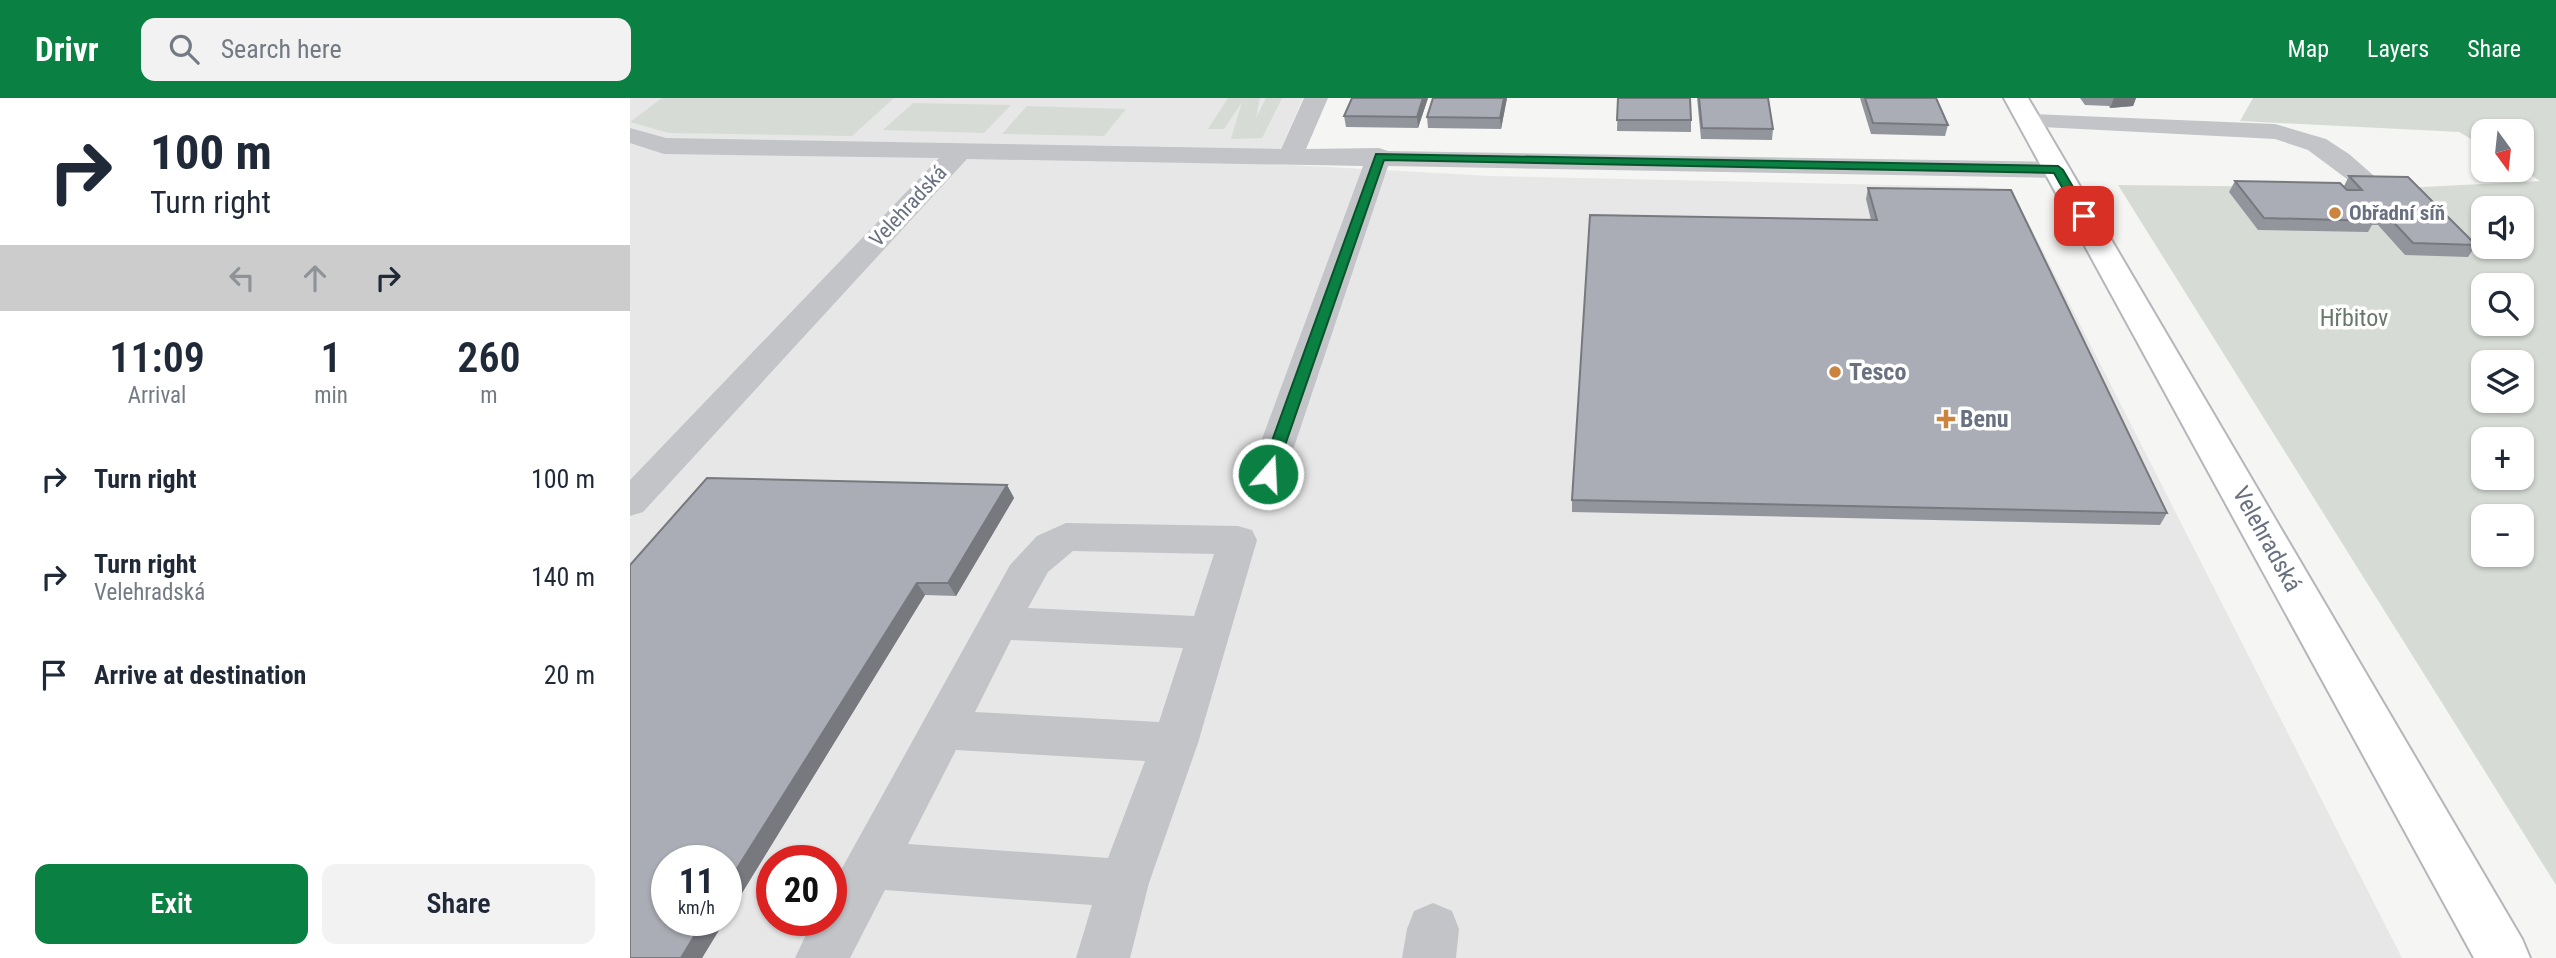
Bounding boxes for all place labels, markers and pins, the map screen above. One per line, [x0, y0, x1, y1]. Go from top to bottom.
pin [2054, 186, 2114, 246]
place label: Obřadní síň [2349, 201, 2445, 225]
marker: Obřadní síň [2327, 205, 2343, 221]
place label: Tesco [1849, 358, 1906, 386]
marker: Tesco [1827, 364, 1843, 380]
place label: Benu [1960, 405, 2009, 433]
marker: Benu [1938, 411, 1954, 427]

